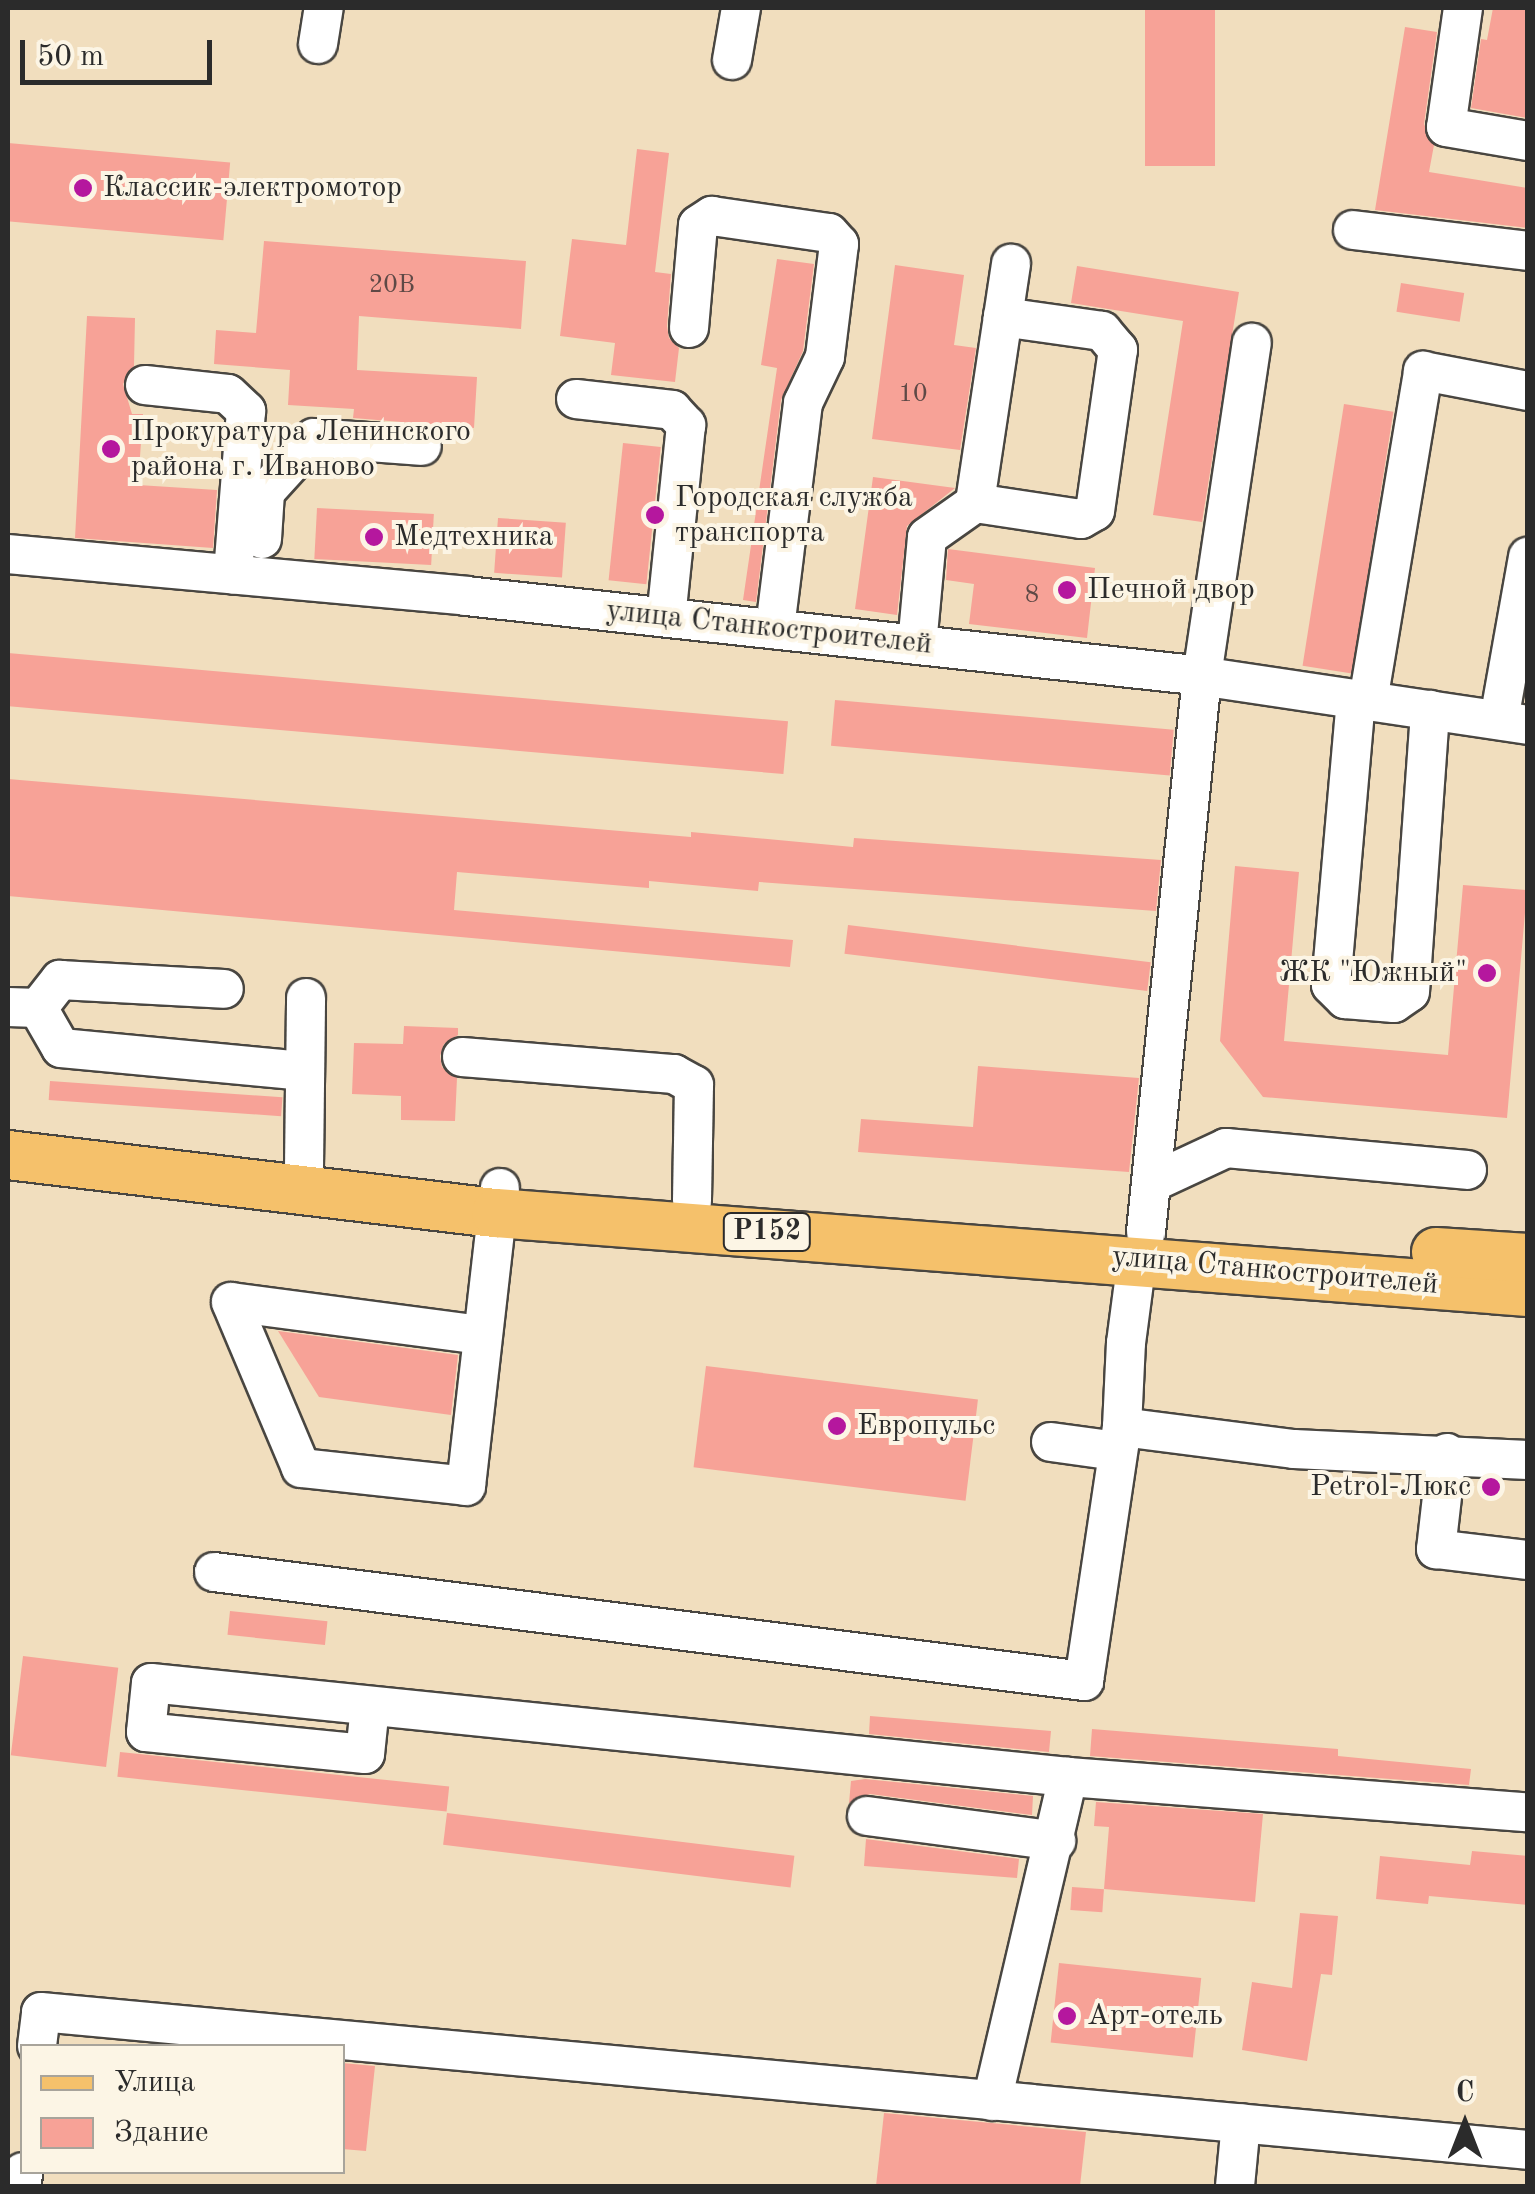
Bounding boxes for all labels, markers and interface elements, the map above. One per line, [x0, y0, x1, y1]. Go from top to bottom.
scale bar [25, 20, 218, 82]
text: 50 m [37, 42, 104, 72]
place label: Классик-электромотор [103, 170, 402, 206]
marker: Классик-электромотор [72, 177, 94, 199]
house number: 20В [369, 271, 415, 301]
house number: 10 [899, 380, 927, 410]
place label: Прокуратура Ленинского района г. Иваново [131, 414, 471, 484]
marker: Прокуратура Ленинского района г. Иваново [100, 438, 122, 460]
place label: Городская служба транспорта [675, 480, 913, 550]
marker: Городская служба транспорта [644, 504, 666, 526]
place label: Медтехника [394, 519, 554, 555]
marker: Медтехника [363, 526, 385, 548]
place label: Печной двор [1087, 572, 1255, 608]
marker: Печной двор [1056, 579, 1078, 601]
house number: 8 [1025, 581, 1039, 611]
street label: улица Станкостроителей [604, 593, 934, 663]
place label: ЖК "Южный" [1279, 955, 1467, 991]
marker: ЖК "Южный" [1476, 962, 1498, 984]
road number: Р152 [722, 1209, 812, 1255]
street label: улица Станкостроителей [1110, 1239, 1440, 1303]
place label: Европульс [857, 1408, 995, 1444]
marker: Европульс [826, 1415, 848, 1437]
place label: Petrol-Люкс [1310, 1469, 1471, 1505]
marker: Petrol-Люкс [1480, 1476, 1502, 1498]
place label: Арт-отель [1087, 1998, 1223, 2034]
marker: Арт-отель [1056, 2005, 1078, 2027]
legend [20, 2044, 345, 2174]
text: Улица [114, 2068, 195, 2098]
north arrow [1415, 2074, 1515, 2174]
text: С [1456, 2080, 1474, 2108]
text: Здание [114, 2118, 209, 2148]

